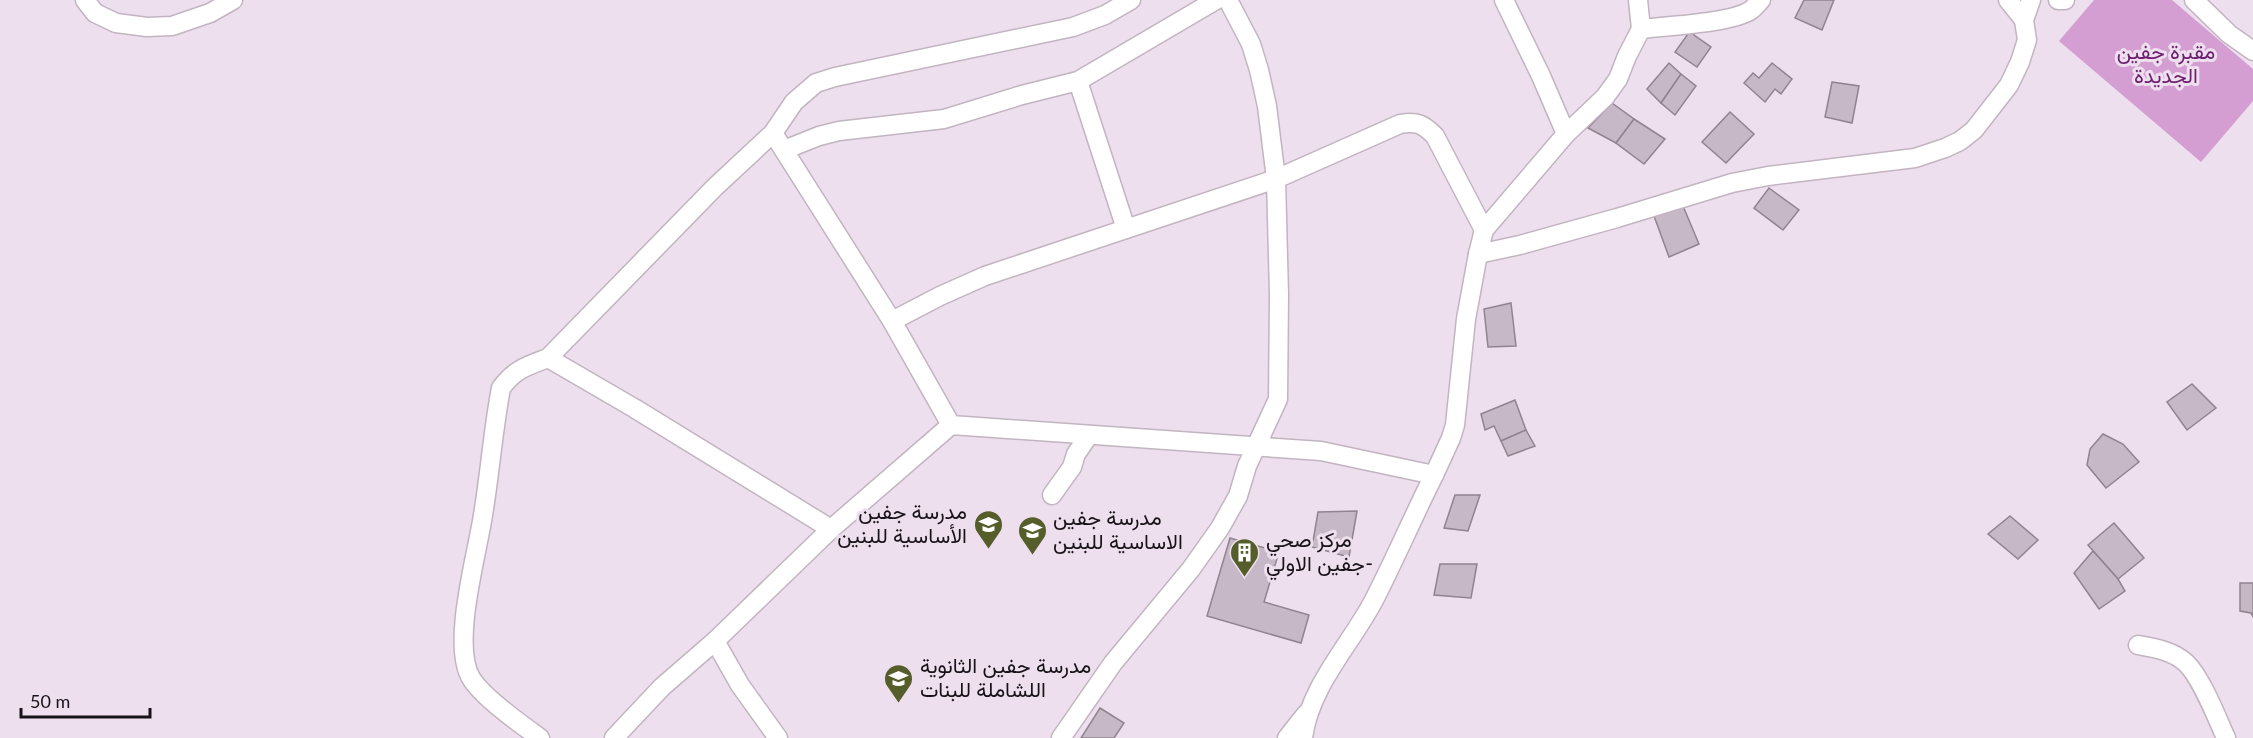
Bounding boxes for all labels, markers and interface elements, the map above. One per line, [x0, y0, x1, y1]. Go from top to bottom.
park label: مقبرة جفين الجديدة [2117, 38, 2215, 88]
place label: مدرسة جفين الأساسية للبنين [837, 498, 967, 548]
place label: مدرسة جفين الاساسية للبنين [1053, 504, 1183, 554]
school or university icon: مدرسة جفين الأساسية للبنين [972, 508, 1004, 550]
school or university icon: مدرسة جفين الاساسية للبنين [1016, 514, 1048, 556]
place label: مركز صحي جفين الاولي- [1266, 526, 1373, 581]
building icon: مركز صحي جفين الاولي- [1229, 536, 1261, 578]
place label: مدرسة جفين الثانوية اللشاملة للبنات [920, 652, 1091, 702]
school or university icon: مدرسة جفين الثانوية اللشاملة للبنات [883, 662, 915, 704]
scale bar [21, 681, 150, 719]
text: 50 m [30, 690, 70, 712]

